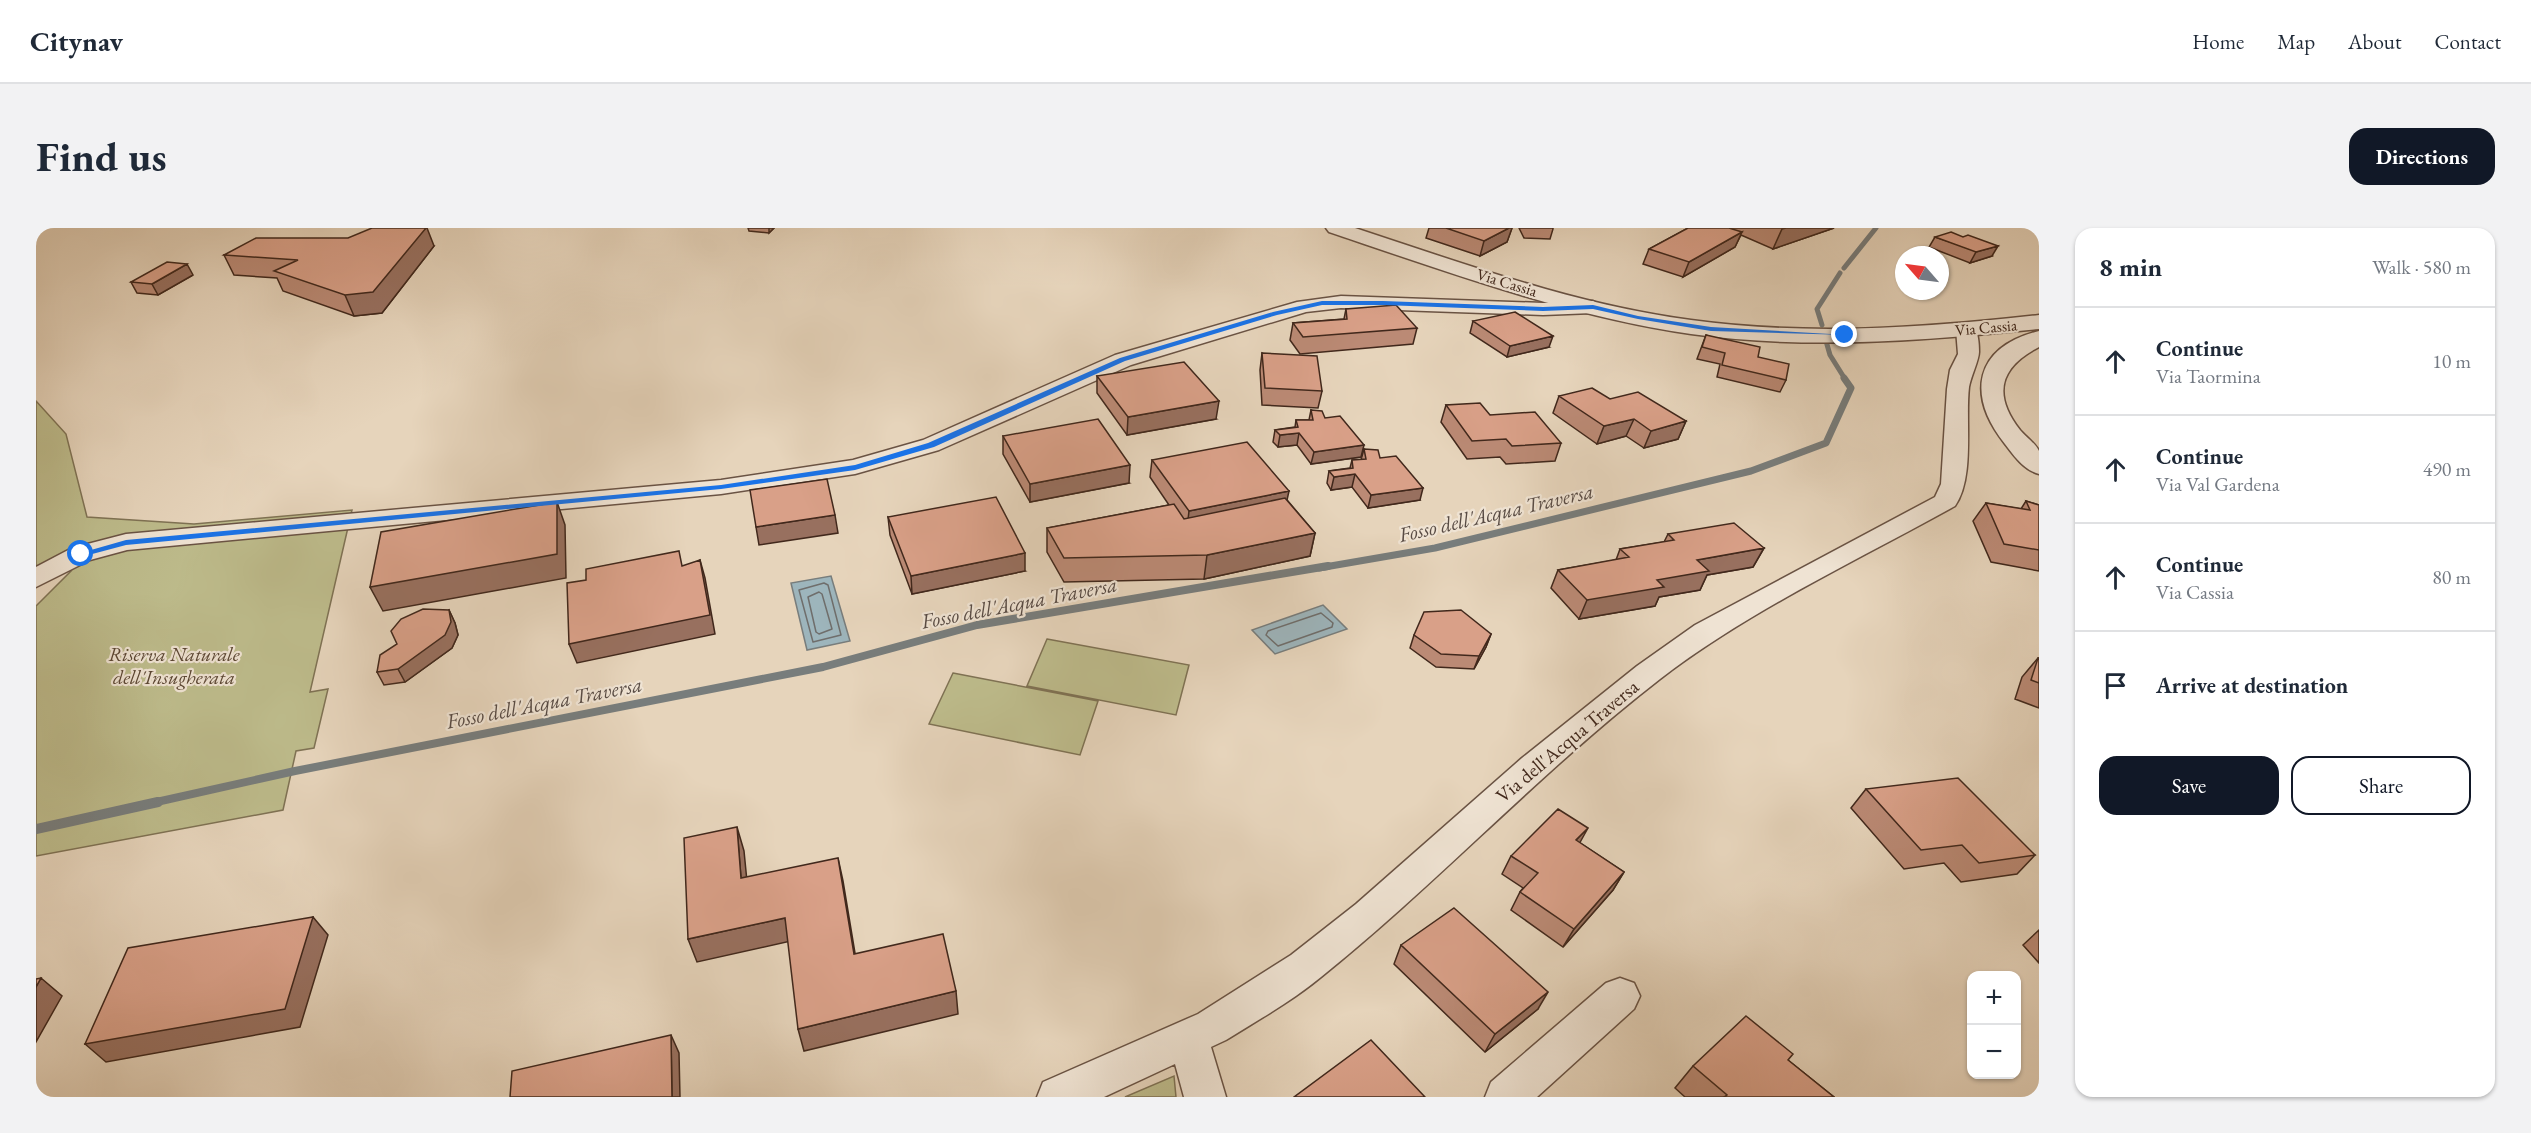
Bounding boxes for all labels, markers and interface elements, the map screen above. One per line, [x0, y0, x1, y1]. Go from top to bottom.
text: Citynav [30, 23, 123, 59]
text: Home [2192, 28, 2244, 55]
text: Map [2277, 28, 2315, 55]
text: About [2348, 28, 2401, 55]
text: Contact [2434, 28, 2501, 55]
button: Directions [2349, 128, 2495, 185]
text: Find us [36, 129, 167, 184]
north arrow [1895, 246, 1949, 300]
text: 8 min [2099, 250, 2162, 284]
text: Walk · 580 m [2372, 254, 2471, 280]
street label: Via Cassia [1474, 263, 1540, 302]
street label: Via Cassia [1954, 314, 2019, 341]
route end [1831, 321, 1857, 347]
text: Continue [2156, 334, 2243, 363]
icon: ahead [2099, 345, 2132, 378]
text: 10 m [2432, 348, 2471, 374]
text: Via Taormina [2156, 363, 2261, 389]
text: Continue [2156, 442, 2243, 471]
icon: ahead [2099, 453, 2132, 486]
text: 490 m [2423, 456, 2471, 482]
text: Via Val Gardena [2156, 471, 2280, 497]
water label: Fosso dell'Acqua Traversa [1395, 477, 1596, 549]
route start [67, 540, 93, 566]
text: Continue [2156, 550, 2243, 579]
icon: ahead [2099, 561, 2132, 594]
text: 80 m [2432, 564, 2471, 590]
water label: Fosso dell'Acqua Traversa [918, 570, 1119, 636]
text: Via Cassia [2156, 579, 2234, 605]
park label: Riserva Naturale dell'Insugherata [108, 641, 240, 690]
icon: arrive [2099, 669, 2132, 702]
water label: Fosso dell'Acqua Traversa [443, 670, 644, 736]
text: Arrive at destination [2156, 671, 2348, 700]
street label: Via dell'Acqua Traversa [1490, 674, 1644, 808]
button: Save [2099, 756, 2279, 815]
button: Share [2291, 756, 2471, 815]
map controls [1967, 971, 2021, 1079]
button: + [1967, 971, 2021, 1025]
button: − [1967, 1025, 2021, 1079]

